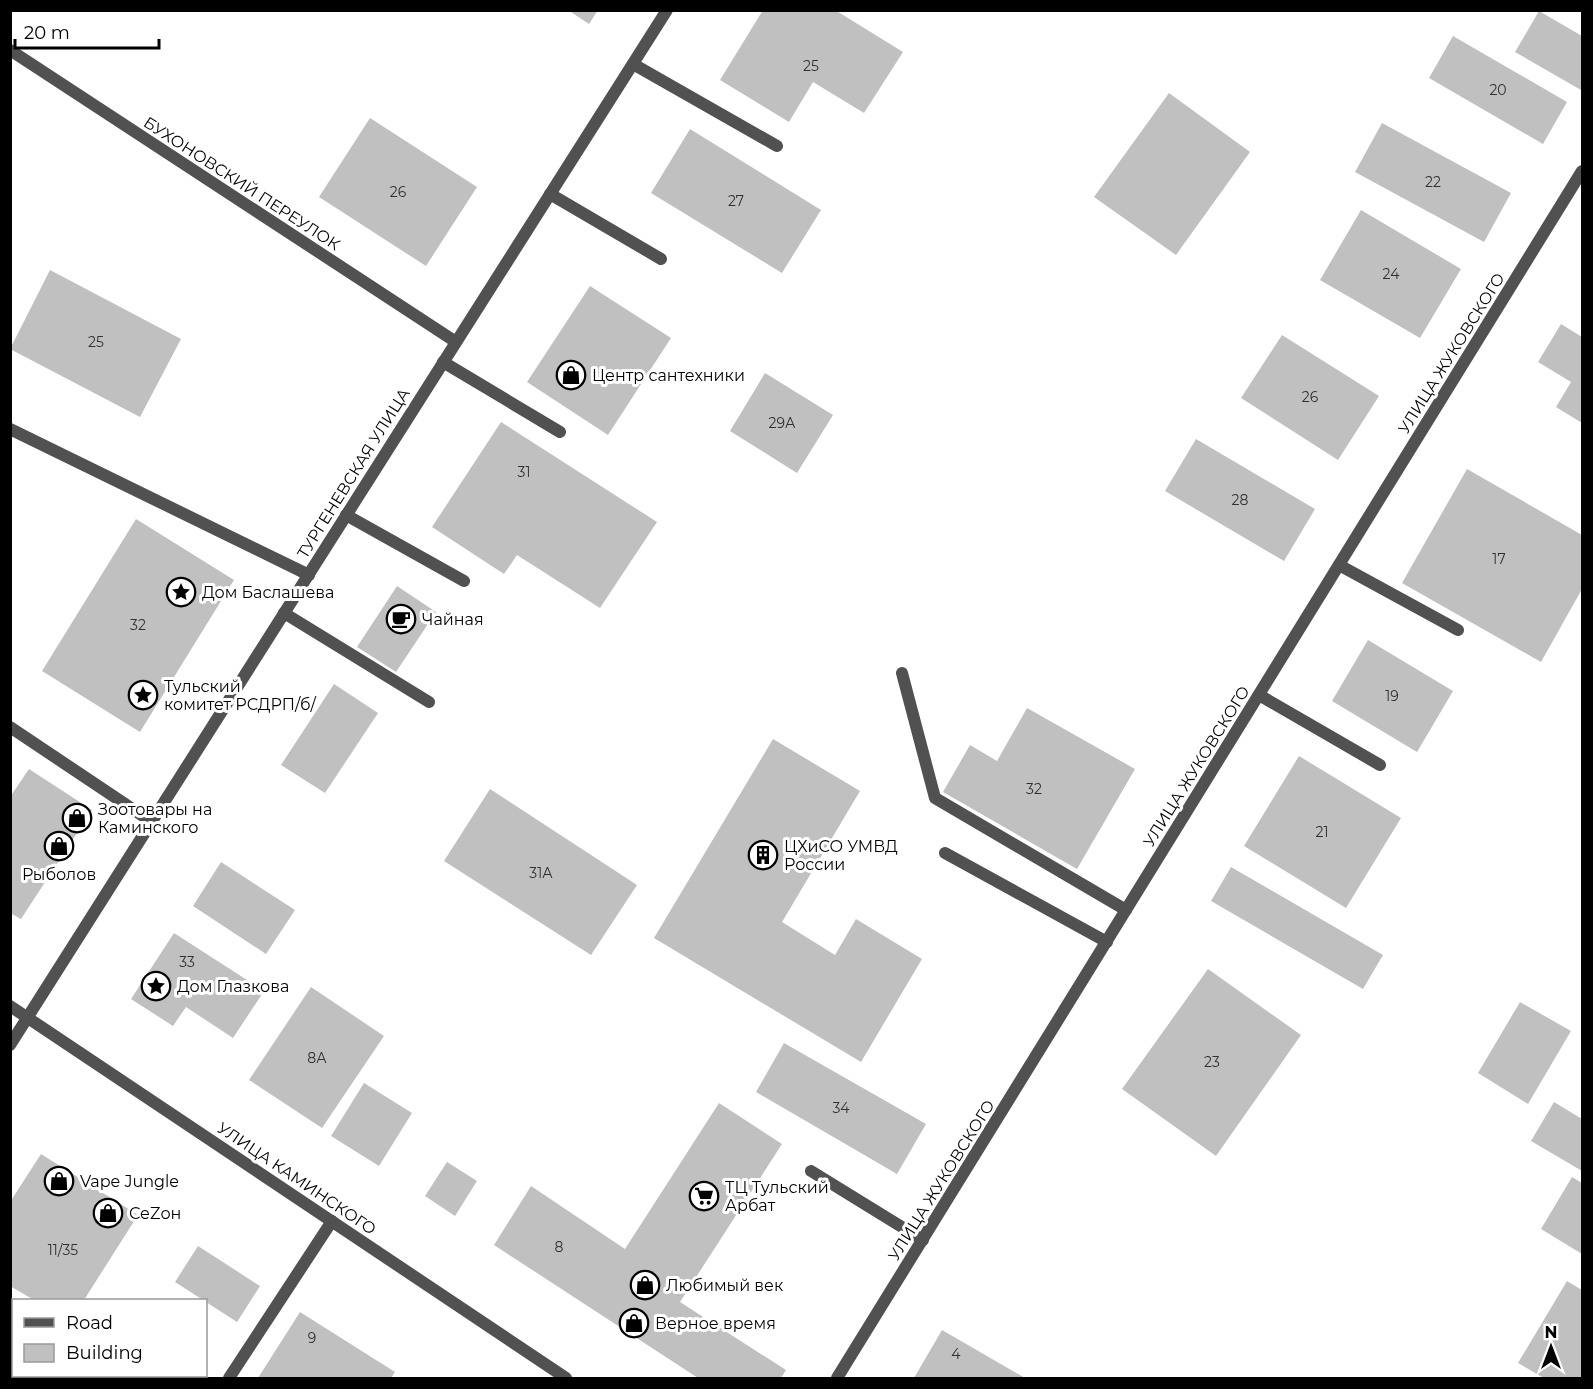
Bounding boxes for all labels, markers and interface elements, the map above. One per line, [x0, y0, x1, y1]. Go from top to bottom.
scale bar [15, 12, 159, 50]
text: 20 m [24, 22, 70, 44]
house number: 25 [803, 57, 819, 75]
house number: 20 [1489, 81, 1507, 99]
street label: БУХОНОВСКИЙ ПЕРЕУЛОК [140, 113, 343, 254]
house number: 22 [1425, 173, 1441, 191]
house number: 26 [390, 183, 407, 201]
house number: 27 [728, 192, 744, 210]
house number: 24 [1383, 265, 1400, 283]
street label: УЛИЦА ЖУКОВСКОГО [1394, 270, 1509, 437]
house number: 25 [88, 333, 104, 351]
shop icon: Центр сантехники [555, 359, 587, 391]
place label: Центр сантехники [592, 366, 745, 385]
street label: ТУРГЕНЕВСКАЯ УЛИЦА [293, 385, 414, 562]
house number: 26 [1302, 388, 1319, 406]
house number: 29А [769, 414, 796, 432]
house number: 31 [518, 463, 530, 481]
house number: 28 [1232, 491, 1249, 509]
house number: 17 [1492, 550, 1506, 568]
place icon: Дом Баслашева [165, 576, 197, 608]
place label: Дом Баслашева [202, 583, 334, 602]
cafe icon: Чайная [385, 603, 417, 635]
place label: Чайная [422, 610, 484, 629]
house number: 32 [130, 616, 146, 634]
place label: Тульский комитет РСДРП/б/ [164, 677, 316, 714]
place icon: Тульский комитет РСДРП/б/ [127, 679, 159, 711]
street label: УЛИЦА ЖУКОВСКОГО [1139, 683, 1254, 850]
house number: 19 [1385, 687, 1399, 705]
house number: 32 [1026, 780, 1042, 798]
place label: Зоотовары на Каминского [98, 800, 212, 837]
shop icon: Зоотовары на Каминского [61, 802, 93, 834]
house number: 21 [1315, 823, 1329, 841]
shop icon: Рыболов [43, 830, 75, 862]
place label: ЦХиСО УМВД России [784, 837, 898, 874]
building icon: ЦХиСО УМВД России [747, 839, 779, 871]
house number: 31А [529, 864, 553, 882]
place label: Рыболов [22, 865, 96, 884]
house number: 33 [179, 953, 195, 971]
place icon: Дом Глазкова [140, 970, 172, 1002]
place label: Дом Глазкова [177, 977, 289, 996]
house number: 8А [307, 1049, 327, 1067]
house number: 23 [1204, 1053, 1220, 1071]
street label: УЛИЦА ЖУКОВСКОГО [884, 1097, 999, 1264]
house number: 34 [832, 1099, 850, 1117]
street label: УЛИЦА КАМИНСКОГО [214, 1118, 380, 1239]
shop icon: Vape Jungle [43, 1165, 75, 1197]
place label: Vape Jungle [80, 1172, 179, 1191]
place label: ТЦ Тульский Арбат [725, 1178, 829, 1215]
supermarket icon: ТЦ Тульский Арбат [688, 1180, 720, 1212]
shop icon: СеZон [92, 1197, 124, 1229]
place label: СеZон [129, 1204, 181, 1223]
house number: 8 [555, 1238, 564, 1256]
house number: 11/35 [48, 1241, 78, 1259]
shop icon: Любимый век [629, 1269, 661, 1301]
place label: Любимый век [666, 1276, 784, 1295]
legend [12, 1299, 207, 1377]
shop icon: Верное время [618, 1307, 650, 1339]
text: Road [66, 1312, 113, 1334]
place label: Верное время [655, 1314, 776, 1333]
north arrow [1521, 1317, 1581, 1377]
text: N [1545, 1323, 1557, 1342]
house number: 9 [308, 1329, 316, 1347]
text: Building [66, 1342, 143, 1364]
house number: 4 [951, 1345, 961, 1363]

